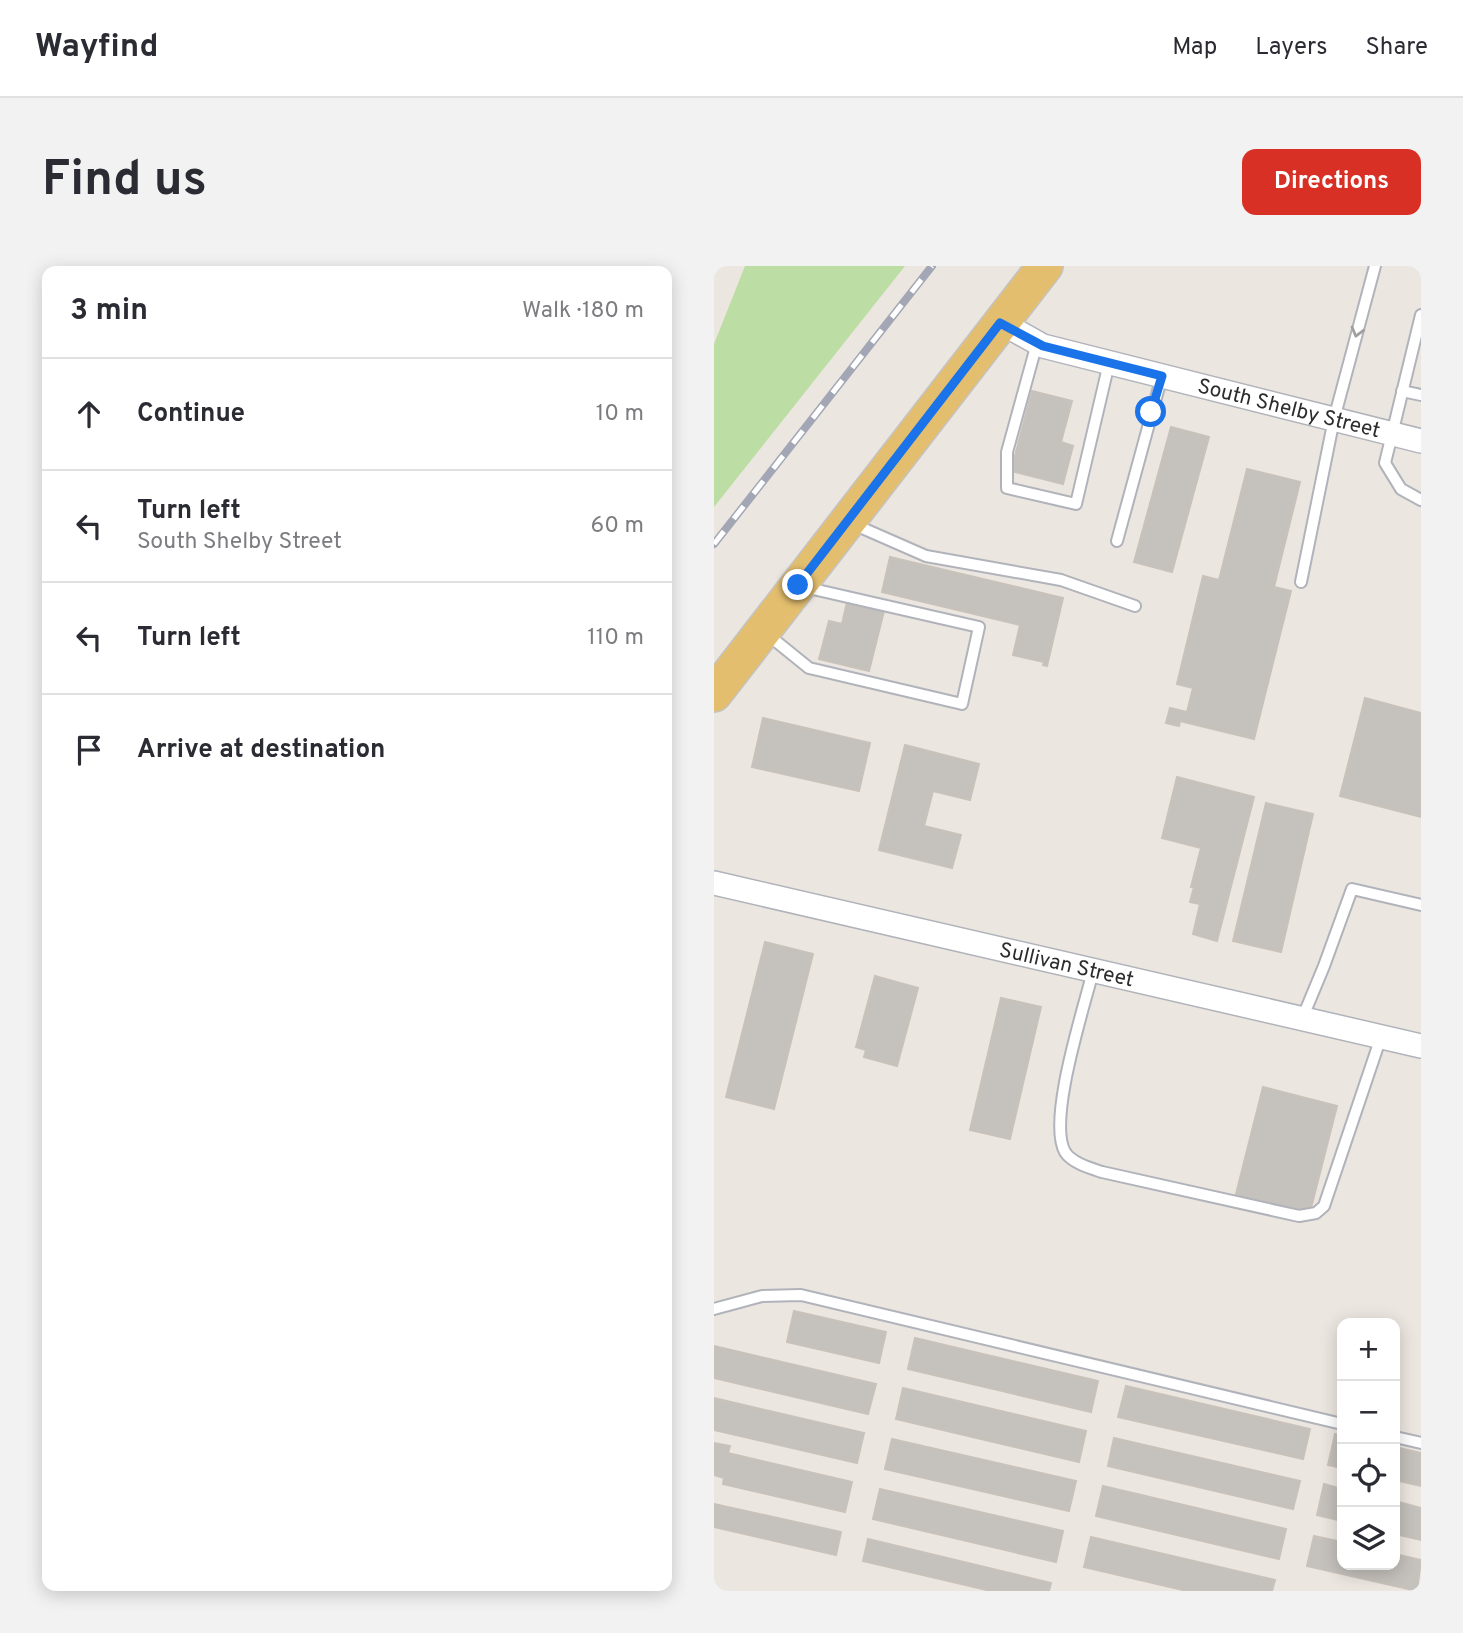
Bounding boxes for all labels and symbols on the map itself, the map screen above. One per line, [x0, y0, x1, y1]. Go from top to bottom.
one-way arrow [1351, 326, 1365, 338]
street label: South Shelby Street [1195, 373, 1383, 445]
route start [1135, 396, 1166, 427]
route end [782, 569, 813, 600]
street label: Sullivan Street [997, 937, 1136, 994]

